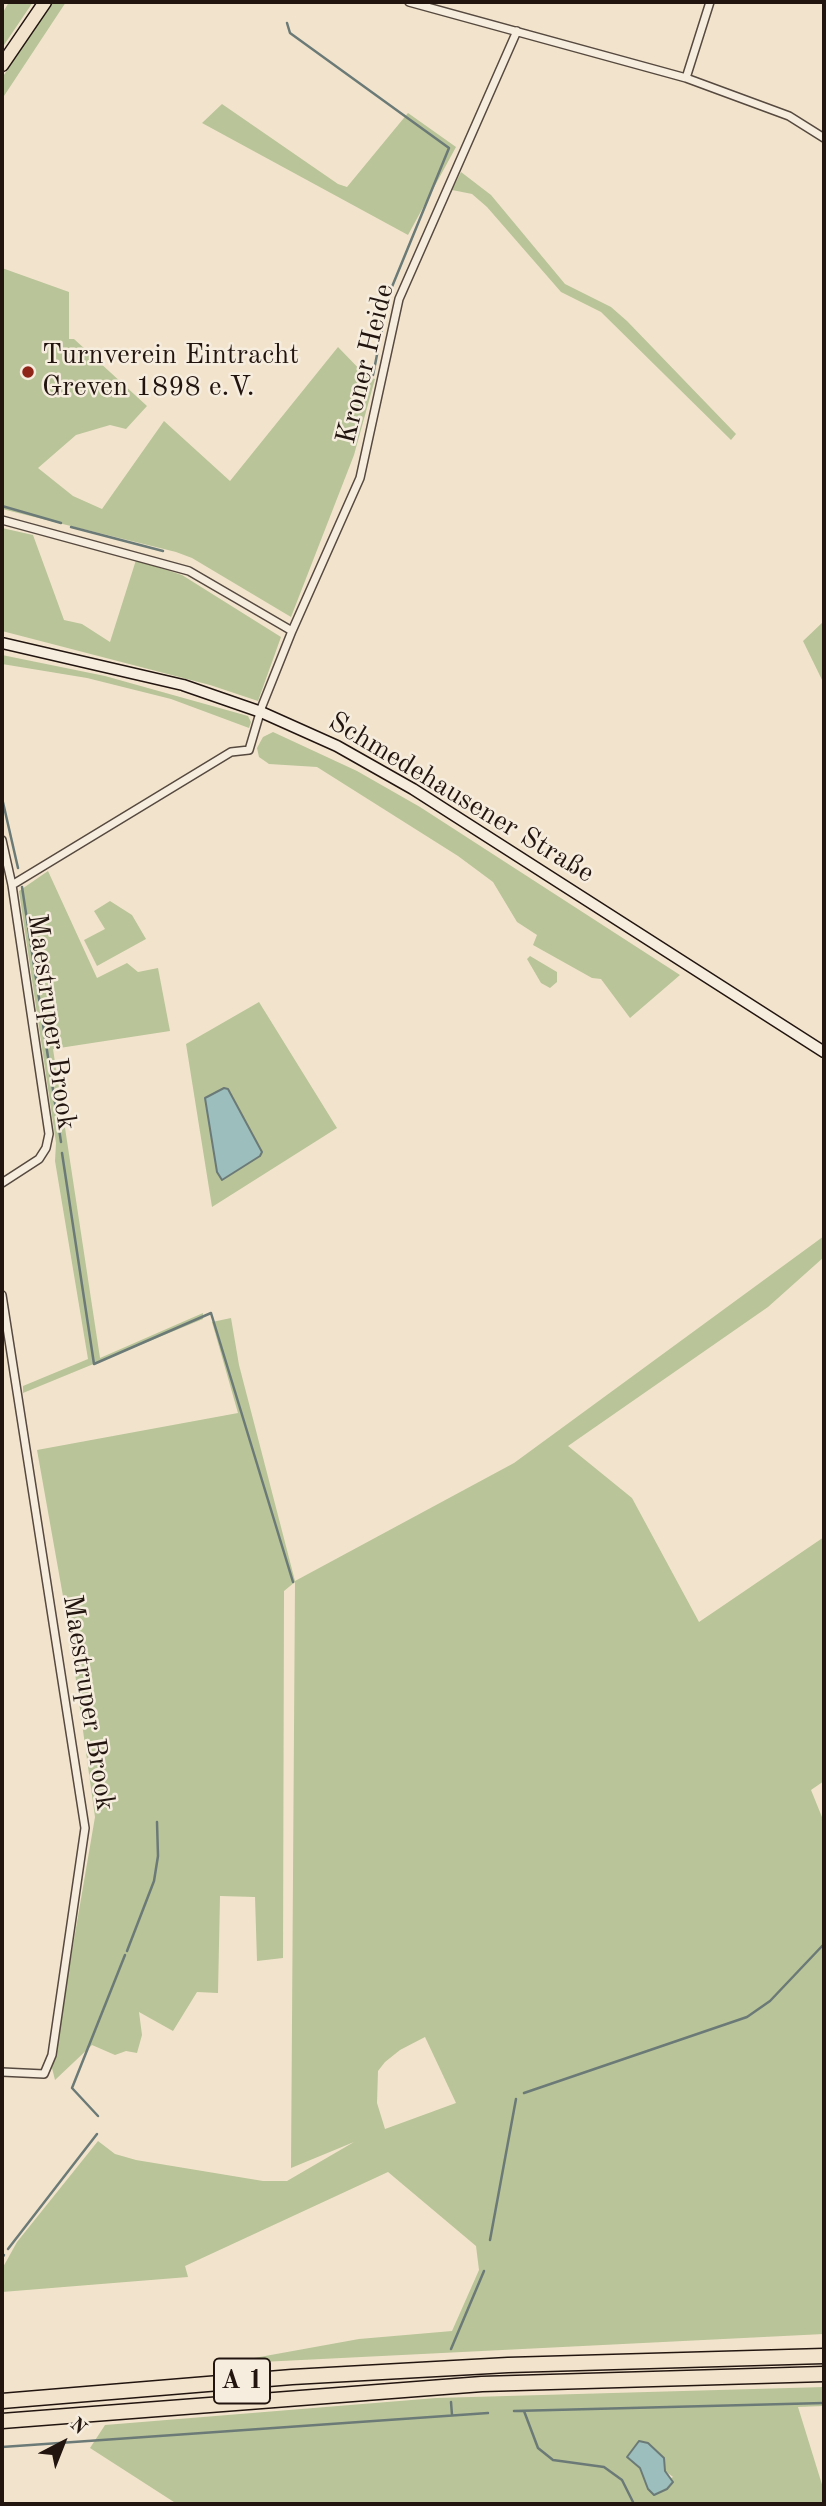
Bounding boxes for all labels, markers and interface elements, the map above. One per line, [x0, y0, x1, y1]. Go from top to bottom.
street label: Kroner Heide [330, 280, 402, 448]
place label: Turnverein Eintracht Greven 1898 e.V. [42, 339, 299, 405]
marker: Turnverein Eintracht Greven 1898 e.V. [20, 364, 36, 380]
street label: Schmedehausener Straße [322, 705, 600, 891]
street label: Maestruper Brook [19, 912, 83, 1132]
street label: Maestruper Brook [54, 1593, 122, 1813]
road number: A 1 [214, 2358, 270, 2404]
north arrow [28, 2408, 98, 2478]
text: N [66, 2415, 89, 2439]

